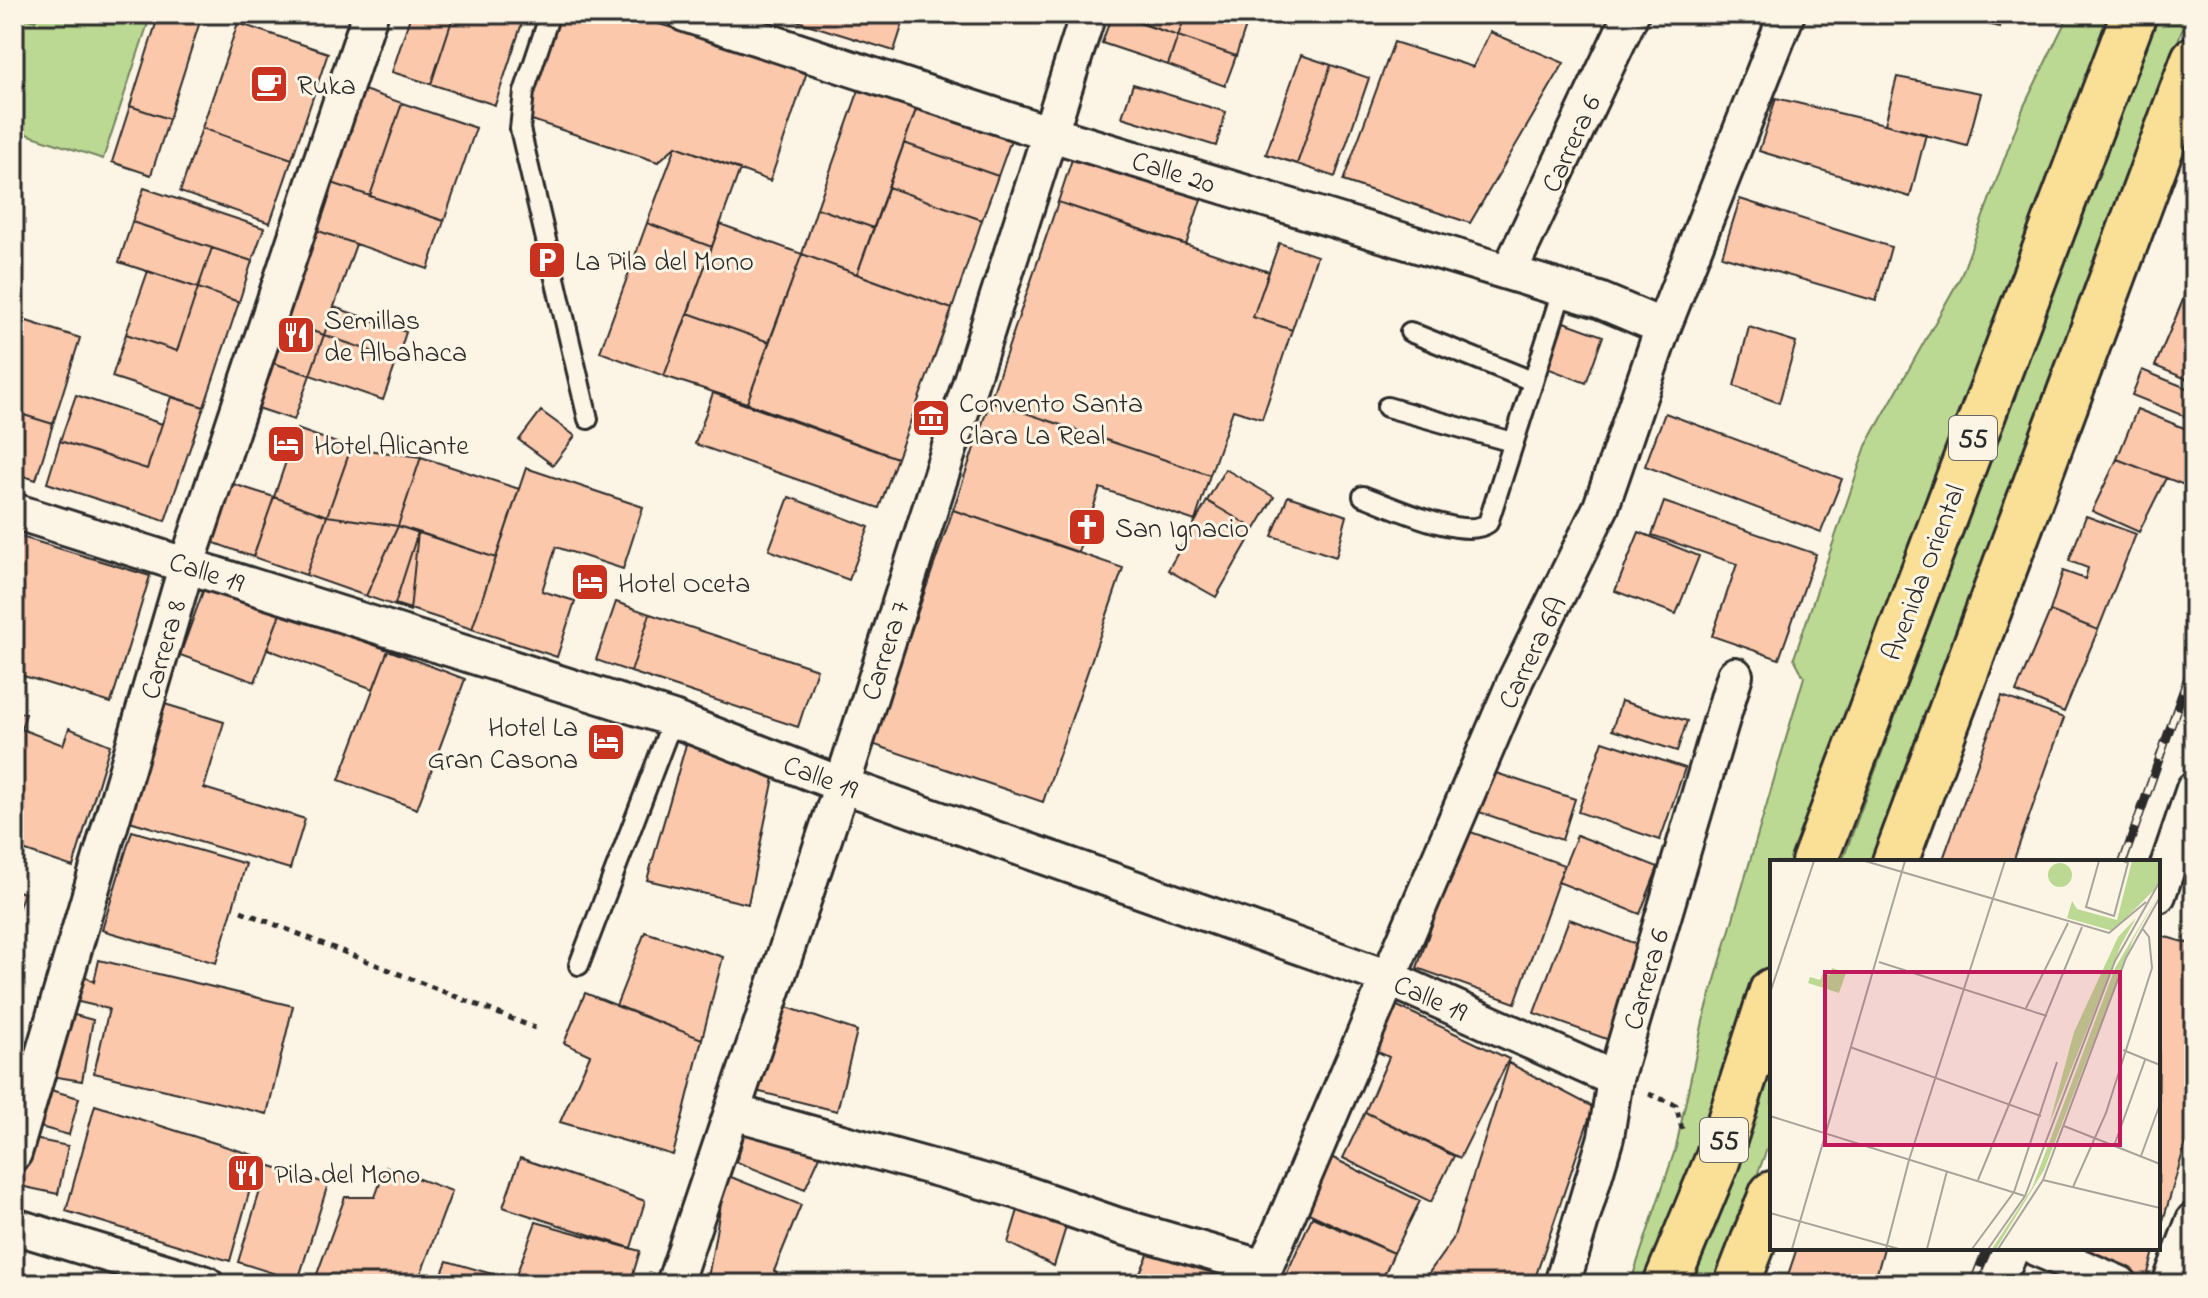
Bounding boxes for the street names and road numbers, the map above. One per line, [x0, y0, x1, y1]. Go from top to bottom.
street label: Carrera 6 [1533, 89, 1614, 200]
street label: Calle 20 [1126, 142, 1220, 206]
road number: 55 [1949, 416, 1997, 460]
street label: Avenida Oriental [1873, 479, 1978, 667]
street label: Calle 19 [163, 543, 249, 606]
street label: Carrera 6A [1489, 590, 1579, 717]
street label: Carrera 8 [132, 595, 199, 704]
street label: Carrera 7 [852, 595, 923, 706]
street label: Calle 19 [777, 746, 863, 812]
street label: Carrera 6 [1614, 925, 1682, 1035]
street label: Calle 19 [1386, 966, 1474, 1035]
road number: 55 [1700, 1118, 1748, 1162]

